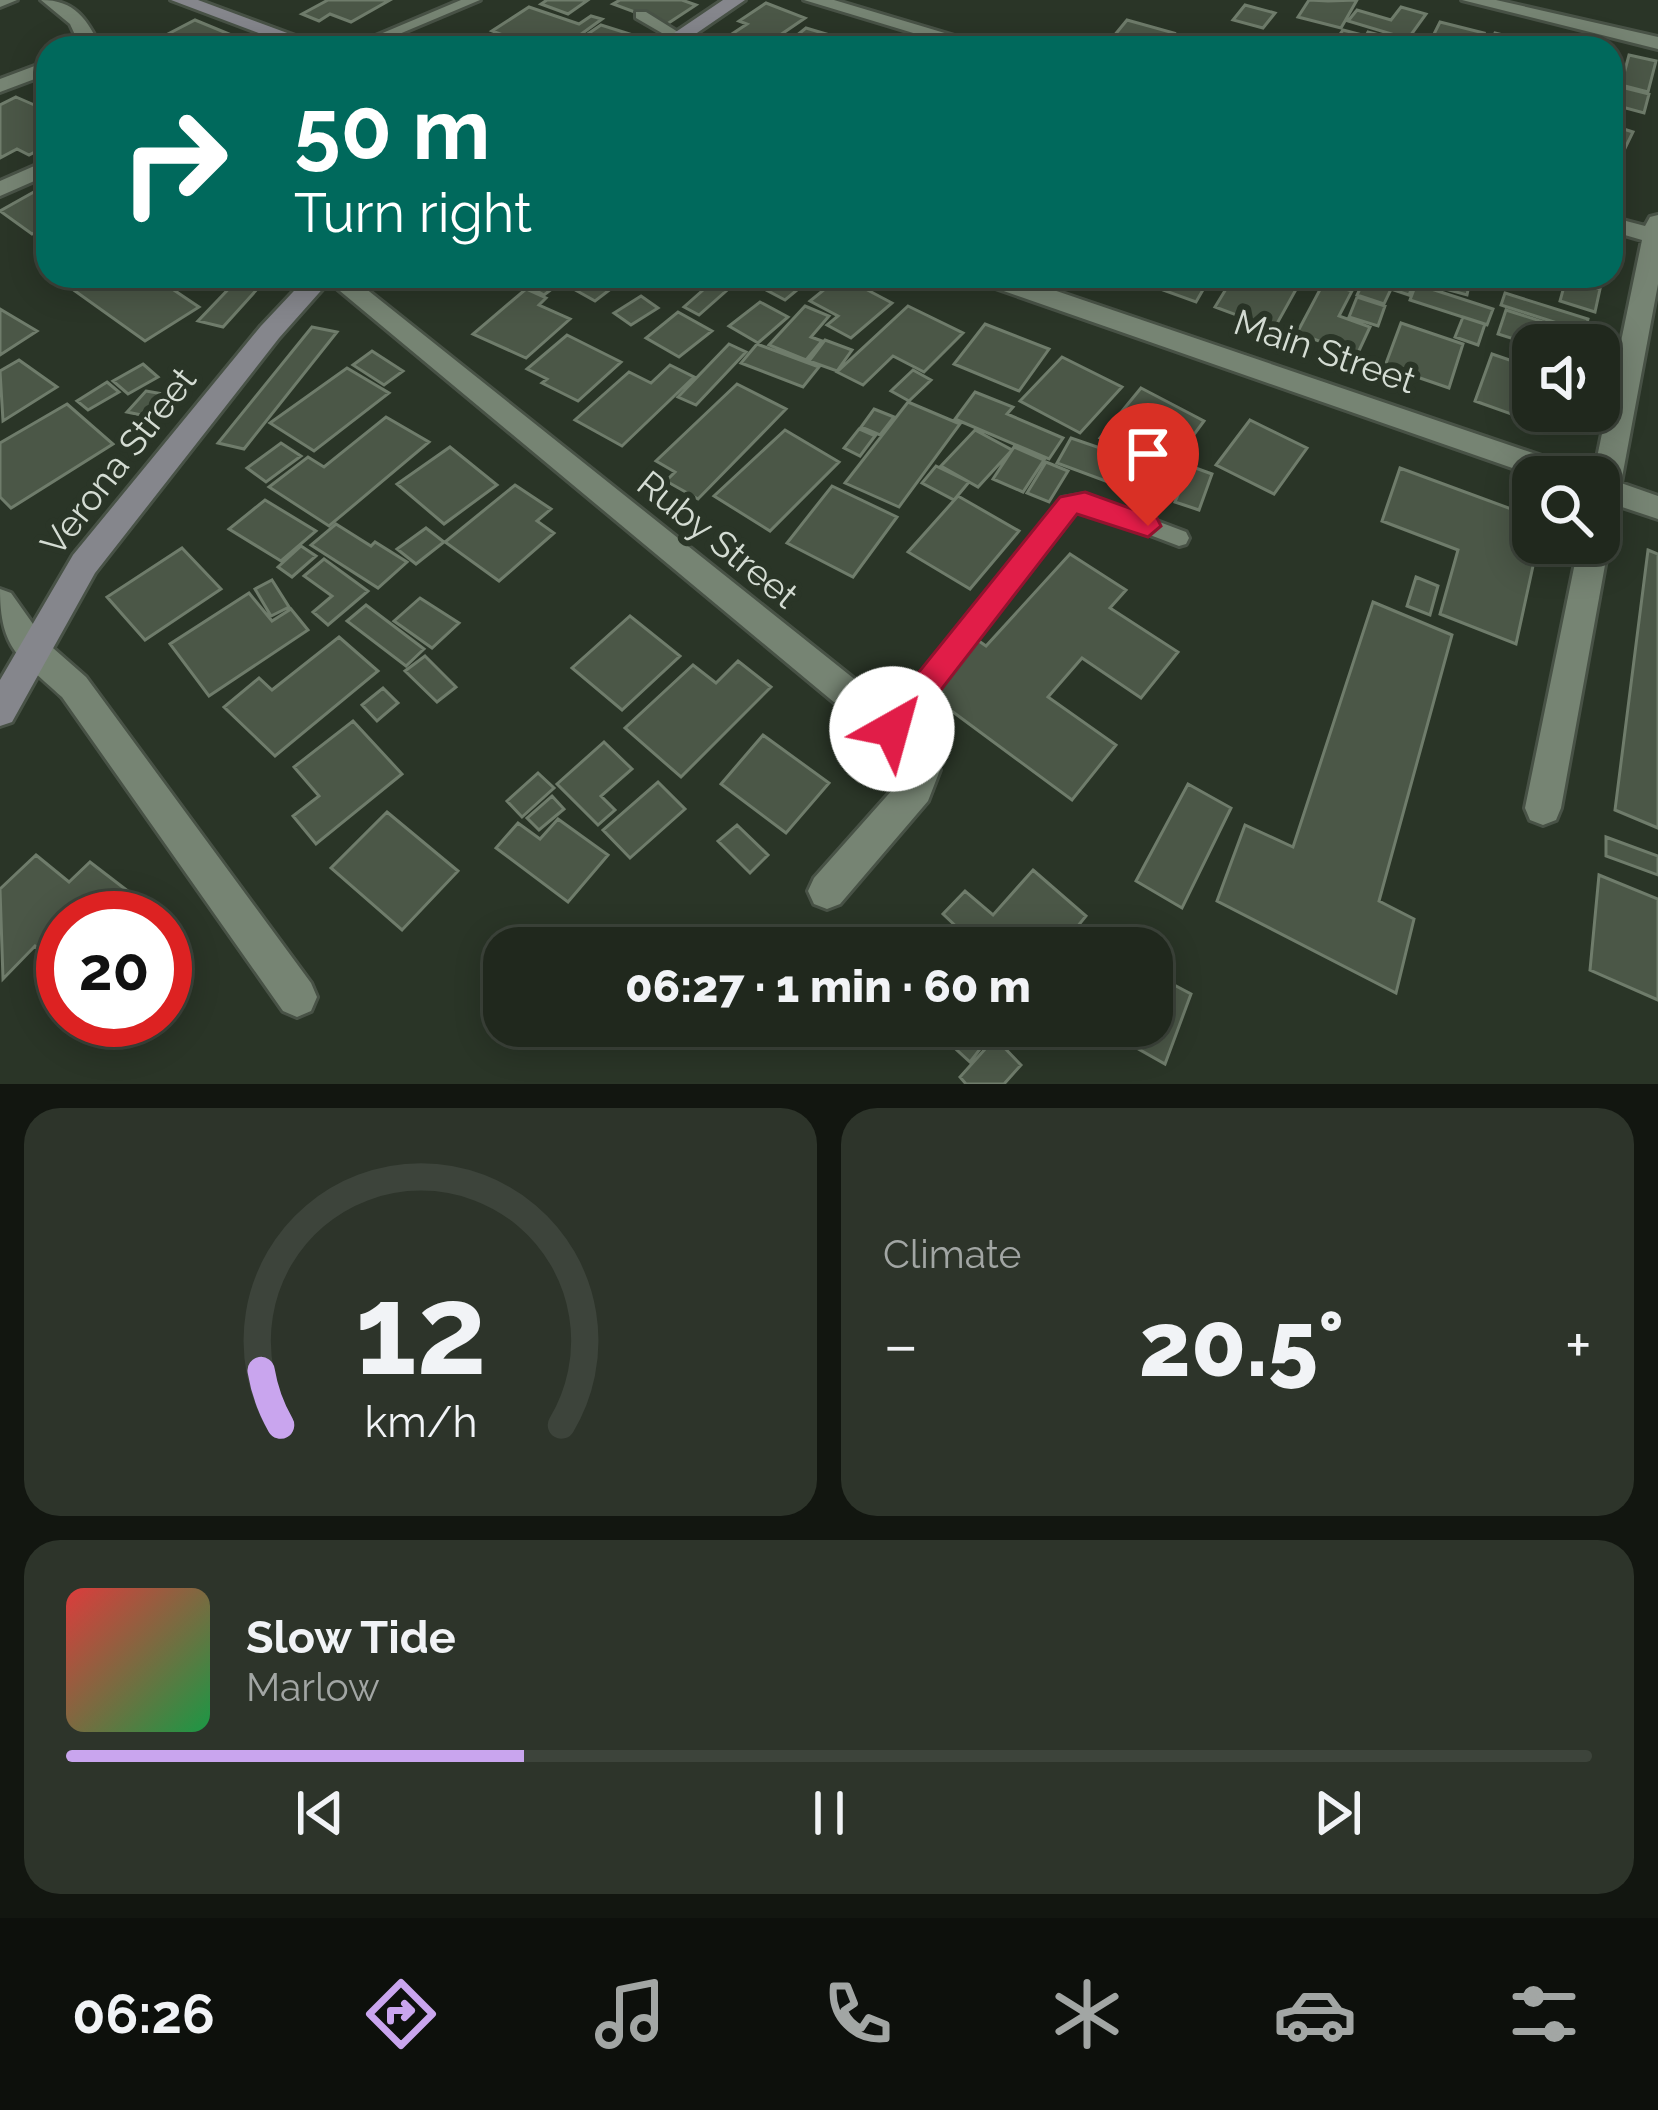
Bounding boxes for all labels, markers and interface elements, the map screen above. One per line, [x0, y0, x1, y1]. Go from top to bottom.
text: 50 m [294, 80, 490, 179]
icon: right [96, 84, 252, 240]
text: Turn right [294, 181, 532, 245]
street label: Main Street [1229, 300, 1421, 402]
map controls [1512, 324, 1620, 564]
button: sound [1512, 324, 1620, 432]
street label: Verona Street [32, 359, 204, 563]
pin [1097, 403, 1199, 526]
icon: arrive [1115, 421, 1181, 487]
button: search [1512, 456, 1620, 564]
street label: Ruby Street [630, 462, 806, 616]
position arrow [829, 666, 955, 792]
speed limit sign: 20 [36, 891, 192, 1047]
text: 06:27 · 1 min · 60 m [625, 960, 1031, 1013]
text: Climate [883, 1231, 1021, 1277]
text: 12 [354, 1257, 487, 1403]
text: 20.5° [1139, 1291, 1344, 1397]
text: − [883, 1306, 919, 1383]
text: + [1565, 1306, 1592, 1383]
text: km/h [364, 1397, 477, 1447]
text: Slow Tide [246, 1611, 456, 1664]
text: Marlow [246, 1664, 380, 1710]
icon: previous [287, 1780, 353, 1846]
icon: pause [796, 1780, 862, 1846]
icon: next [1305, 1780, 1371, 1846]
icon: directions [359, 1972, 443, 2056]
icon: music [588, 1972, 672, 2056]
icon: phone [816, 1972, 900, 2056]
icon: climate [1045, 1972, 1129, 2056]
icon: car [1273, 1972, 1357, 2056]
icon: filters [1502, 1972, 1586, 2056]
text: 06:26 [72, 1982, 215, 2046]

